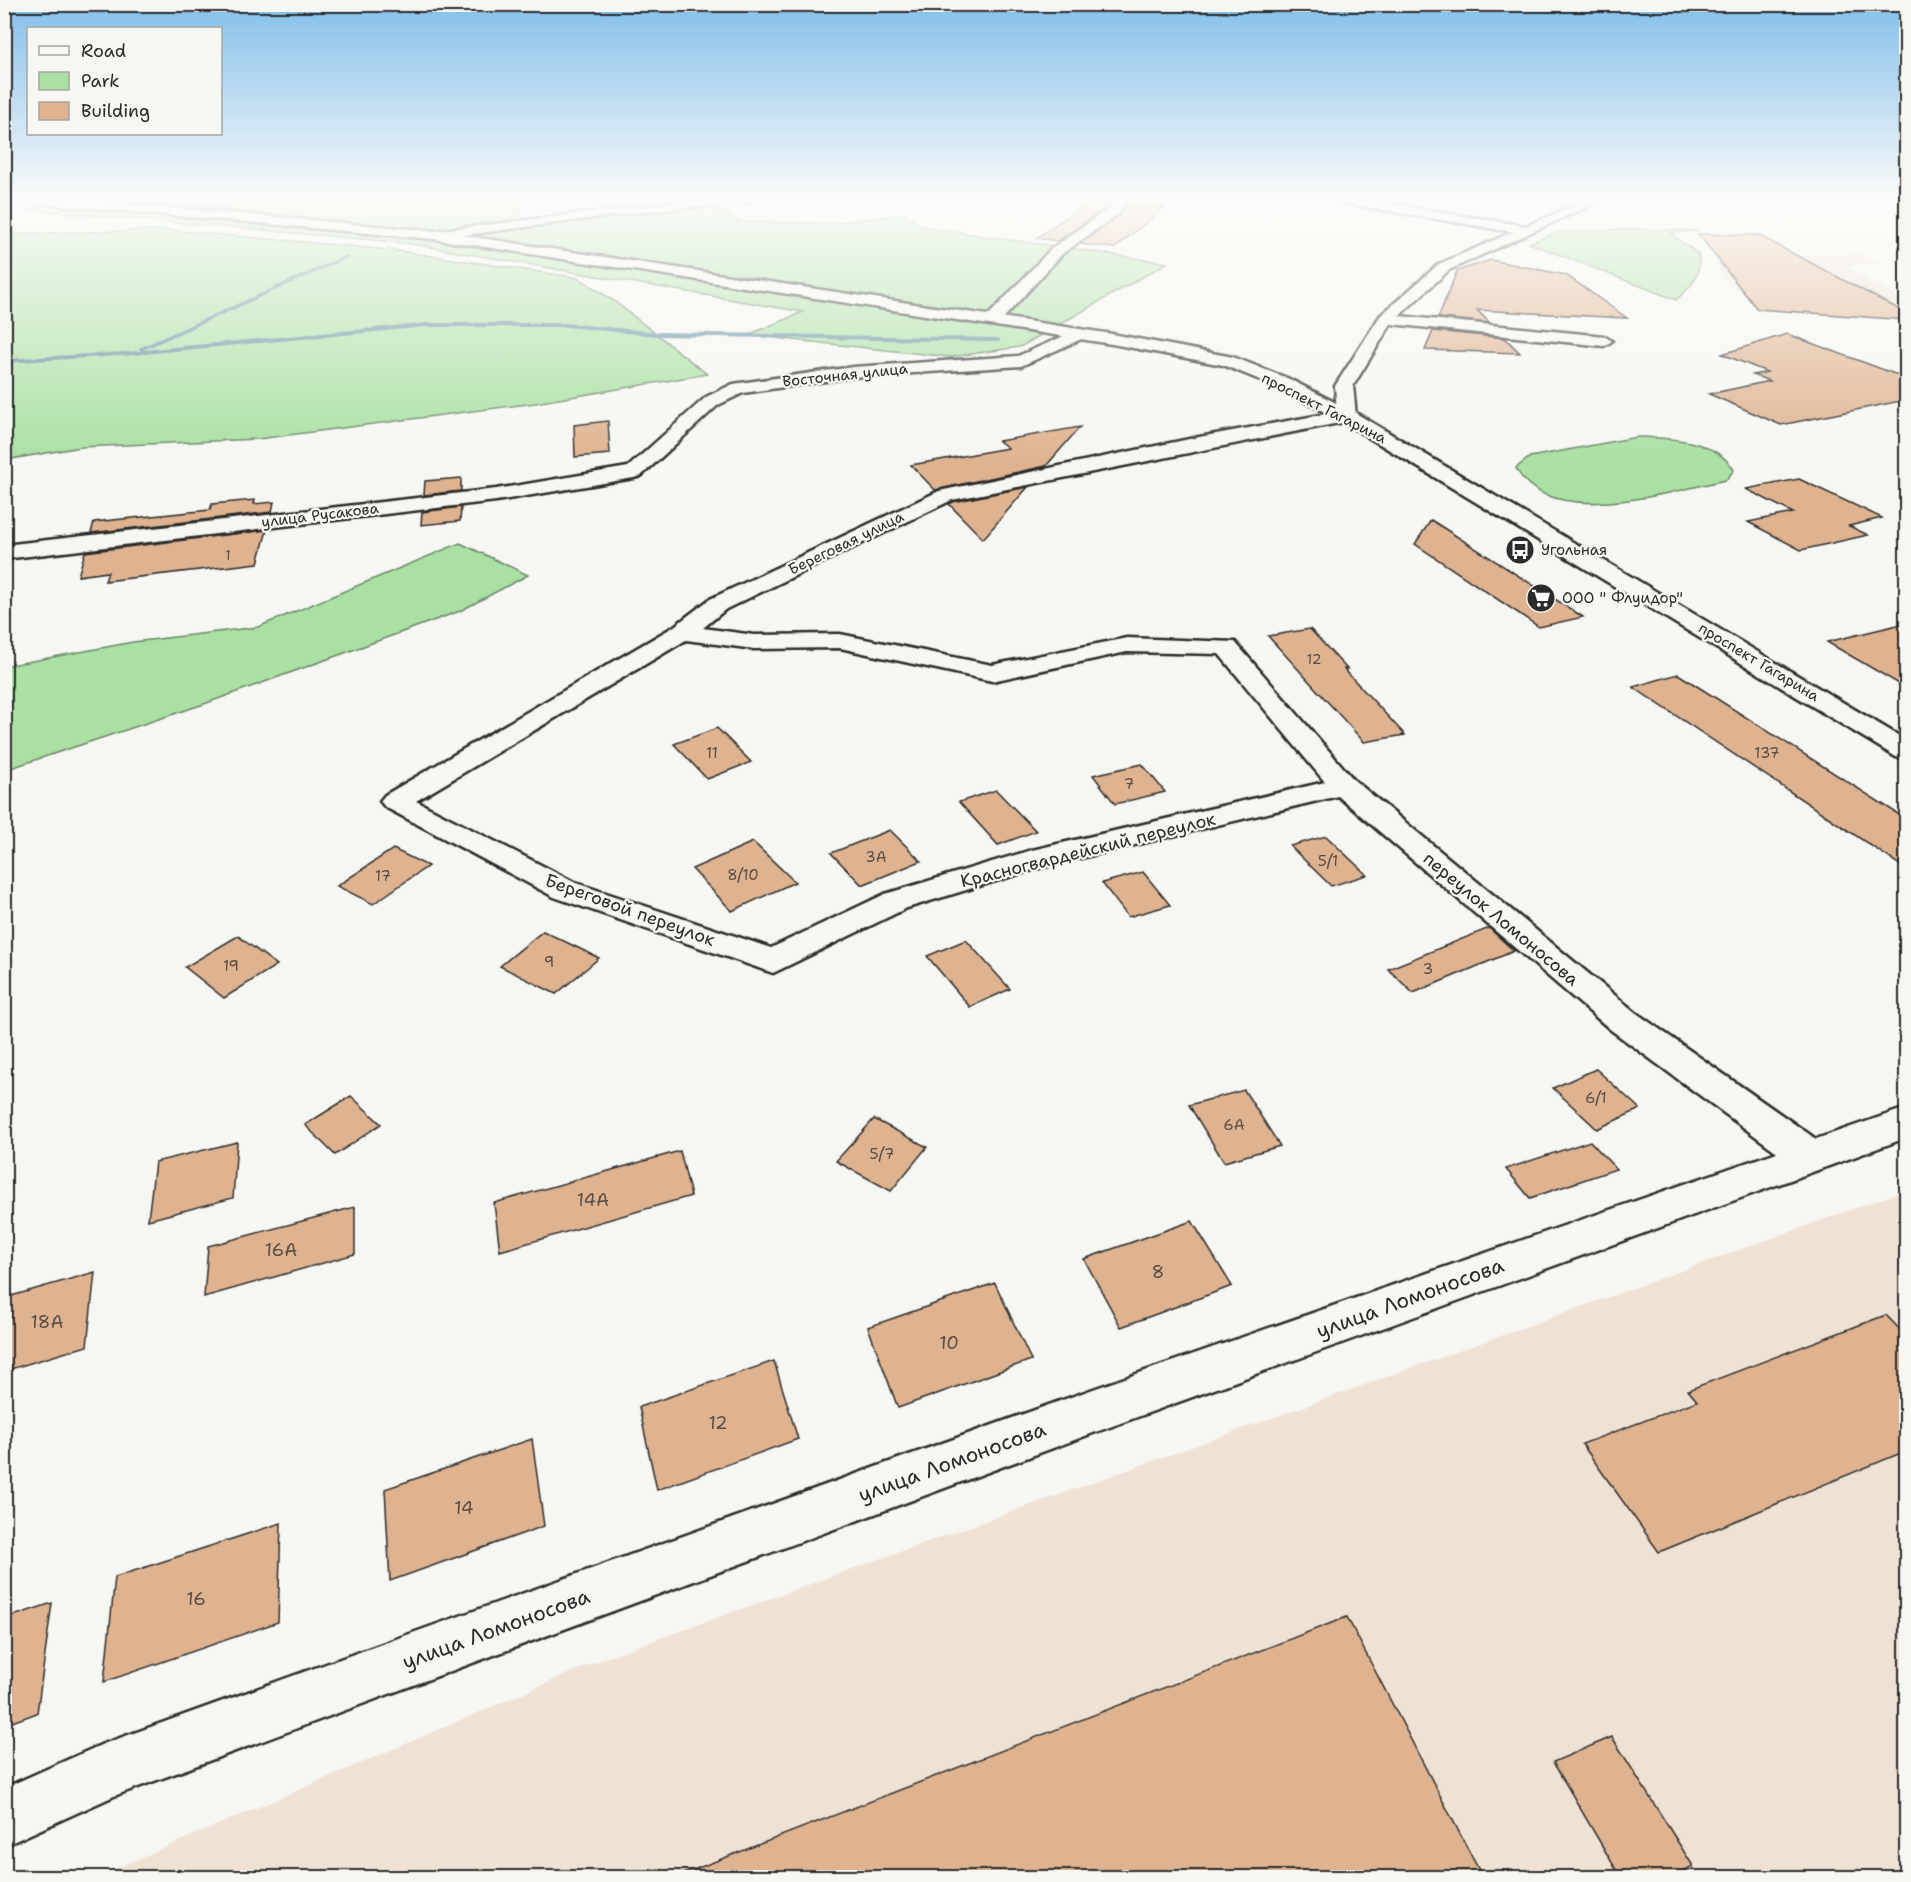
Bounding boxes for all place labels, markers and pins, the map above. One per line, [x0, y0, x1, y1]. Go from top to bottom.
bus stop icon: Угольная [1504, 534, 1536, 566]
place label: Угольная [1541, 540, 1607, 560]
supermarket icon: ООО " Флуидор" [1525, 582, 1557, 614]
place label: ООО " Флуидор" [1562, 588, 1683, 608]

